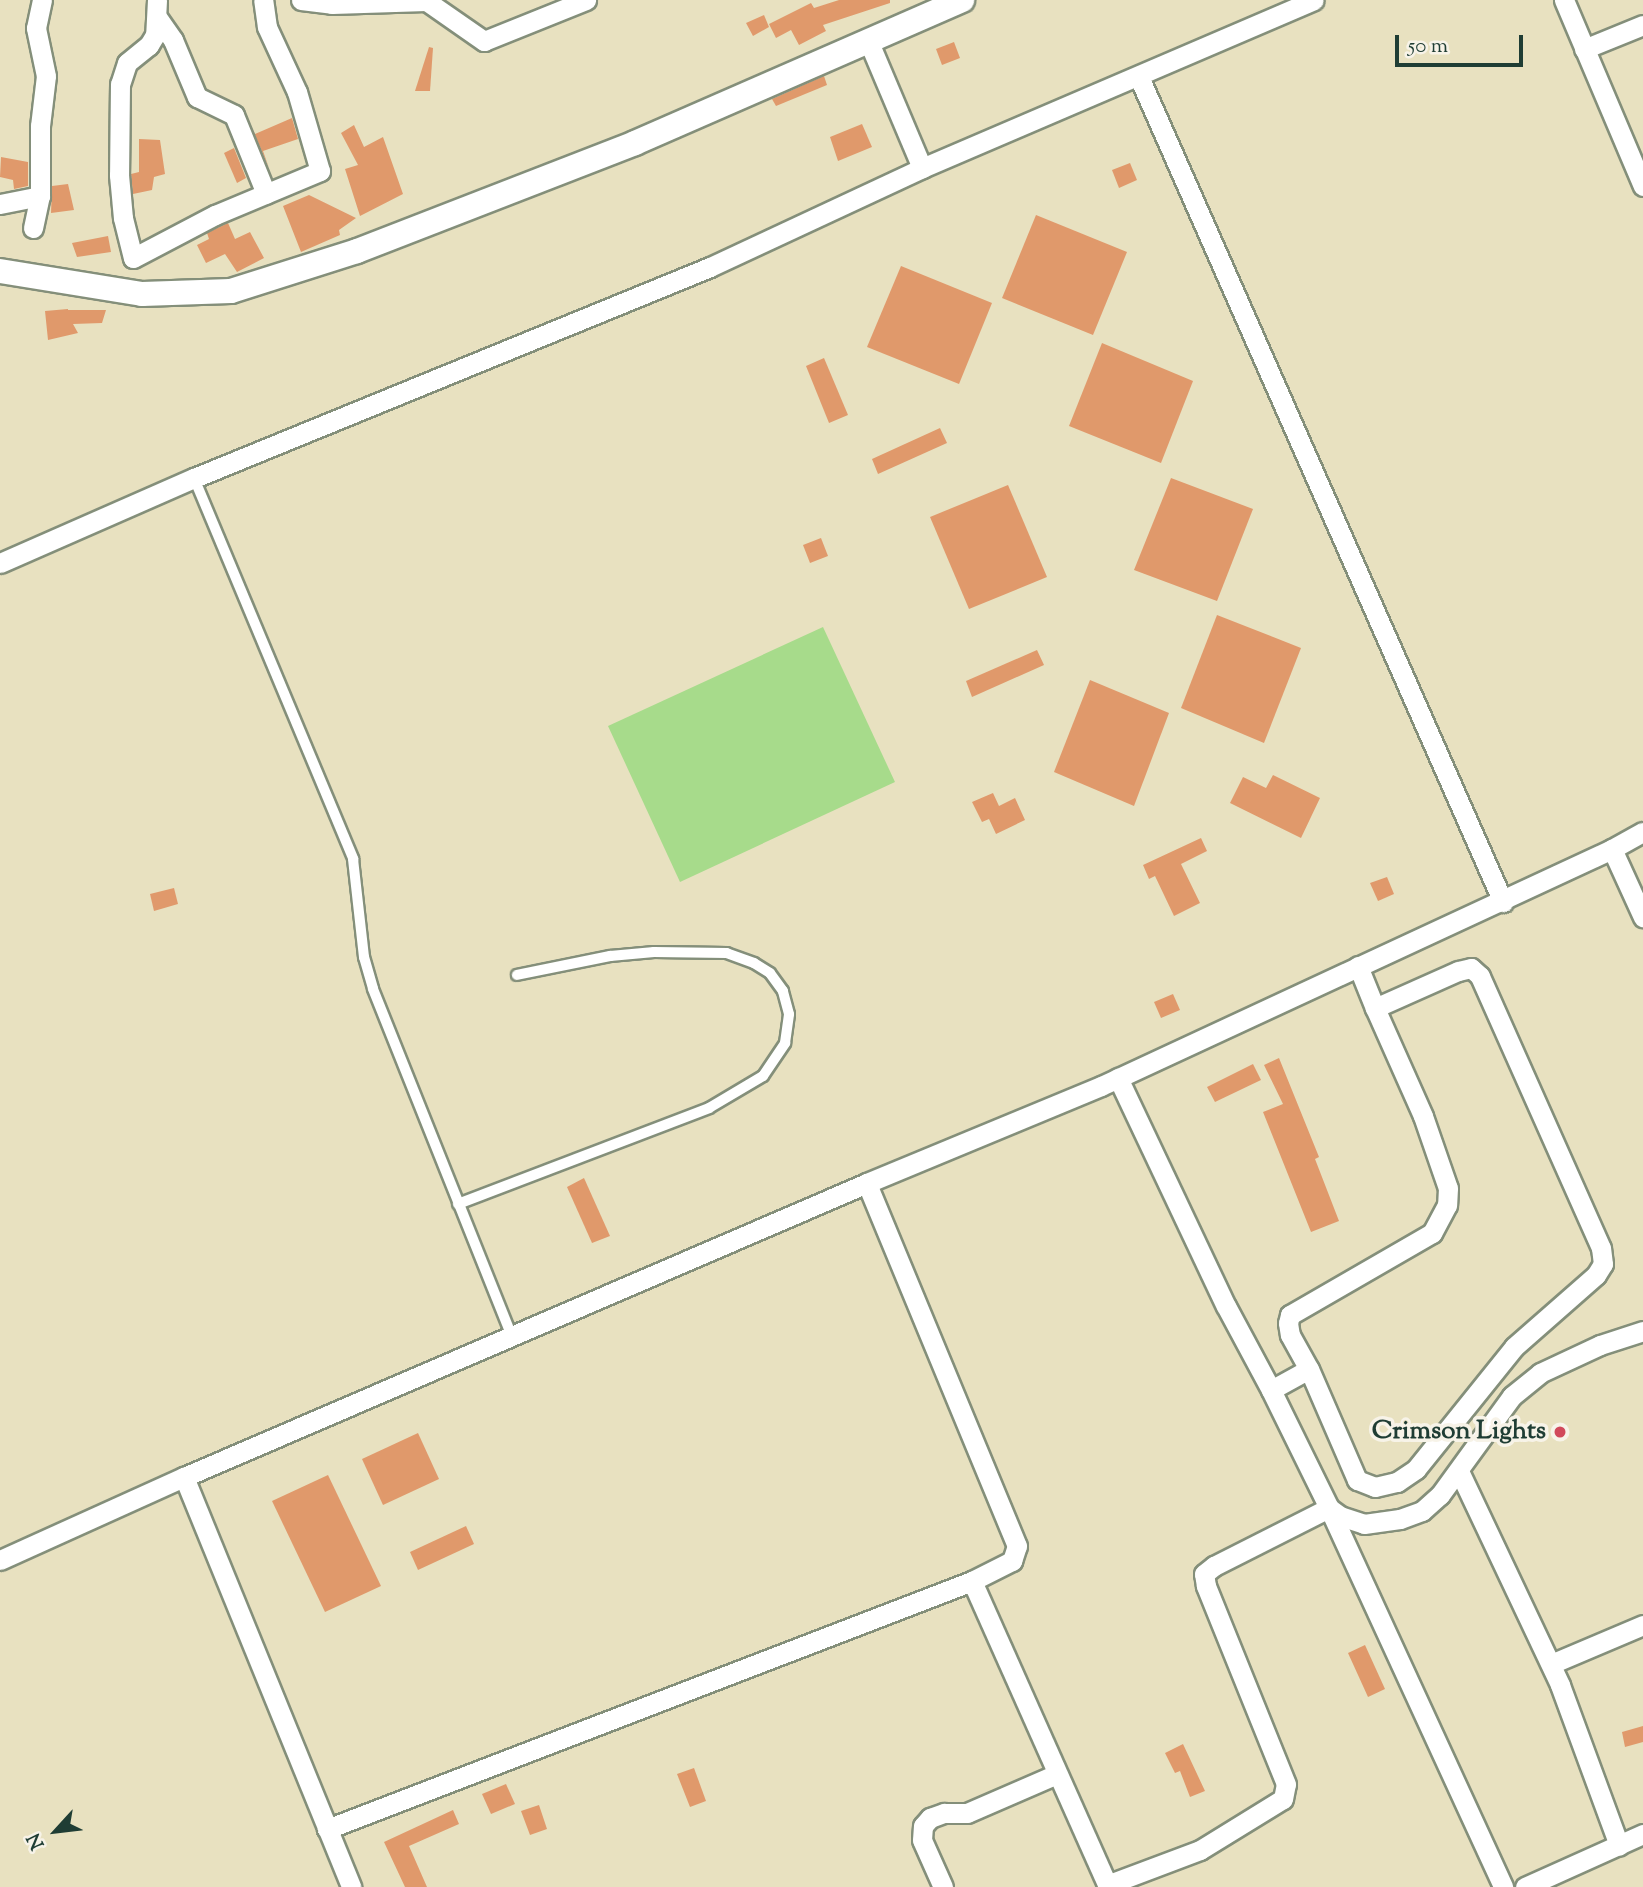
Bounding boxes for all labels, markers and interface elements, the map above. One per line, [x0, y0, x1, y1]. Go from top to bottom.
scale bar [1398, 21, 1526, 65]
text: 50 m [1408, 32, 1448, 62]
place label: Crimson Lights [1372, 1416, 1546, 1448]
marker: Crimson Lights [1552, 1424, 1568, 1440]
north arrow [21, 1796, 91, 1866]
text: N [21, 1828, 52, 1854]

